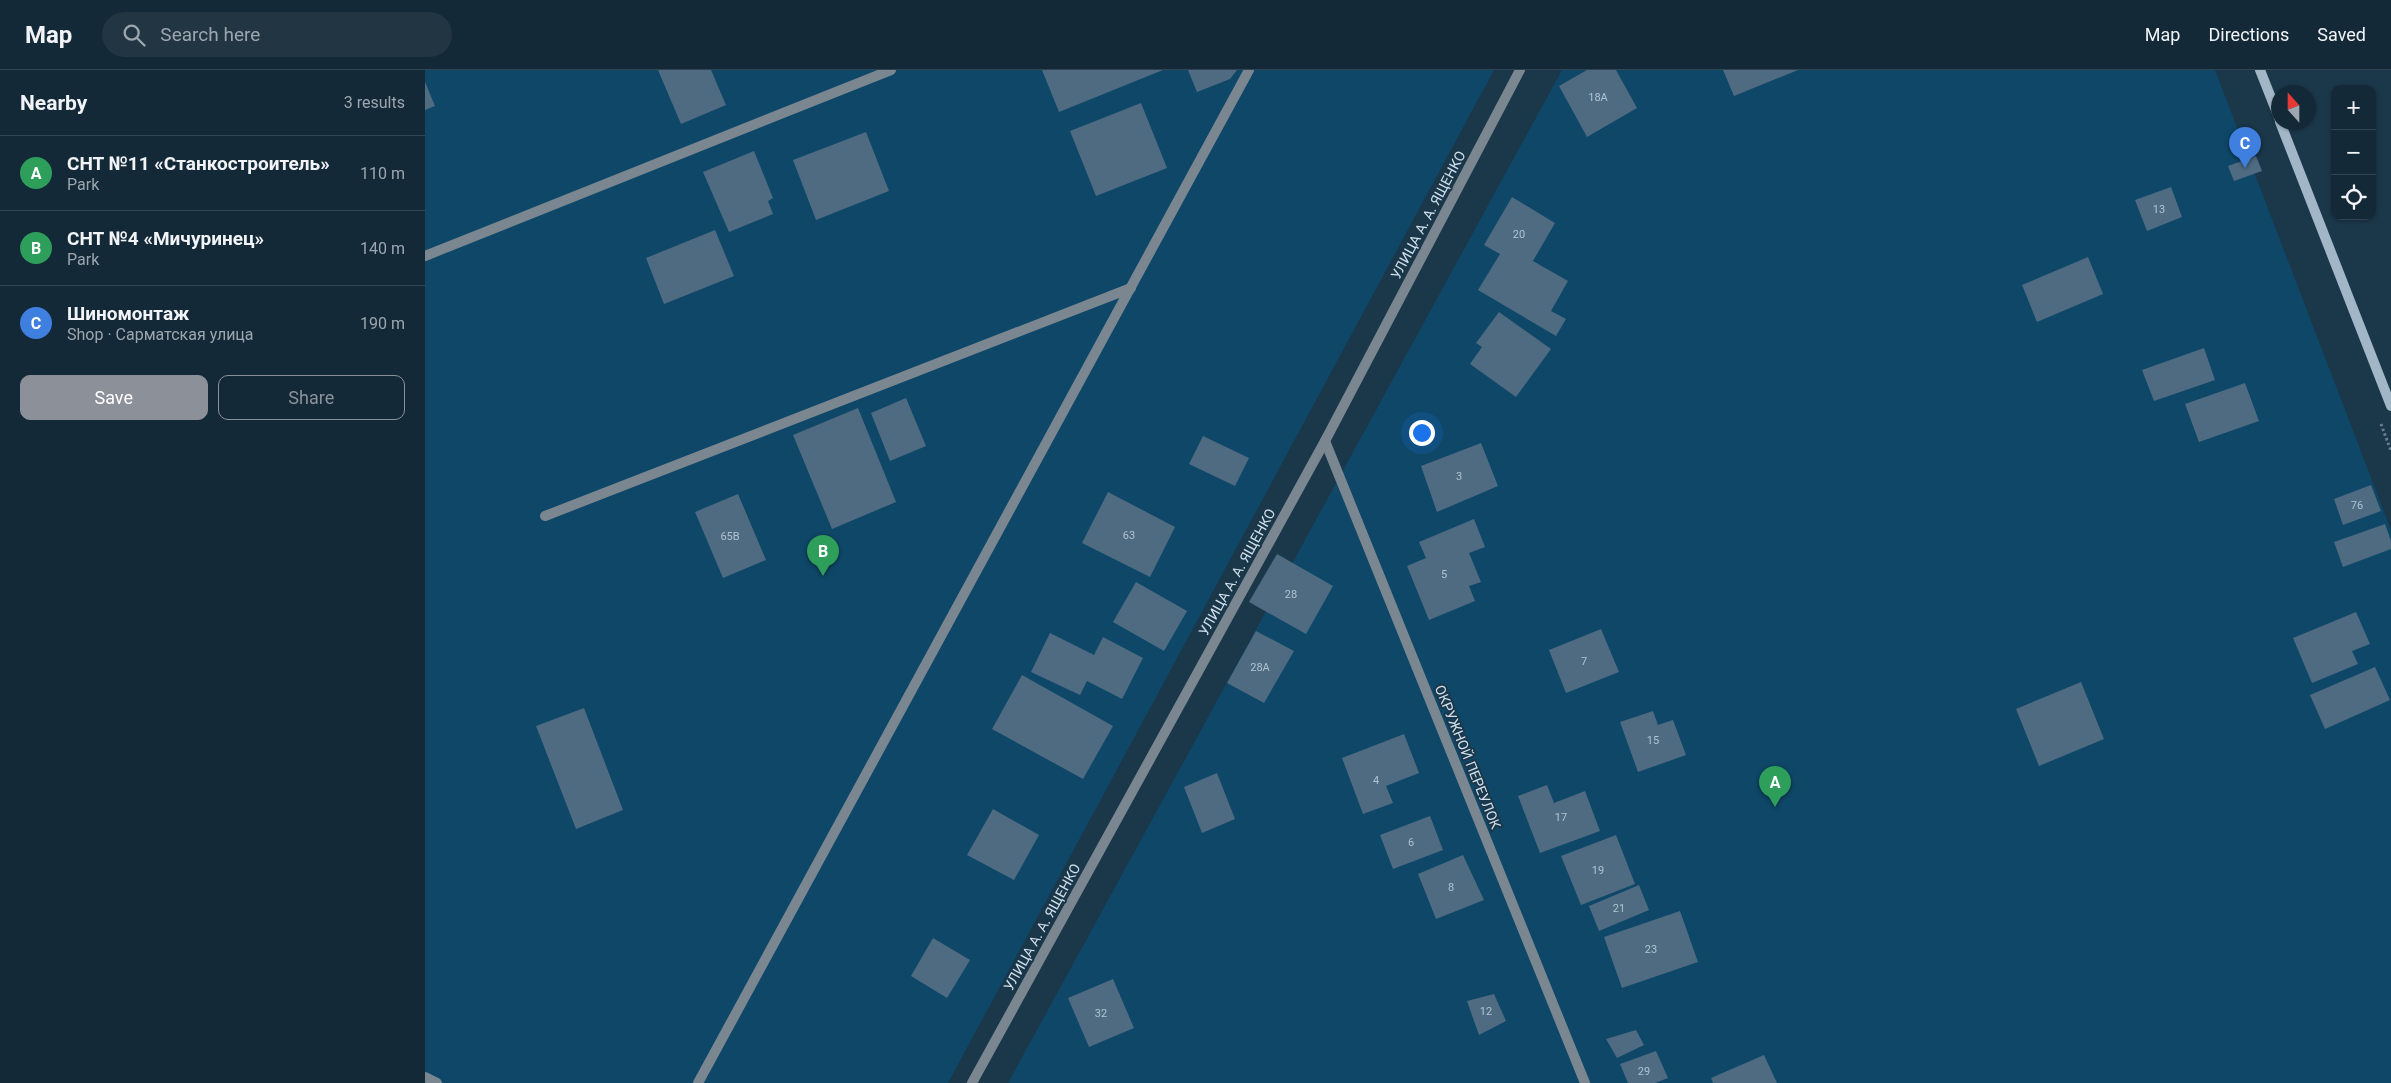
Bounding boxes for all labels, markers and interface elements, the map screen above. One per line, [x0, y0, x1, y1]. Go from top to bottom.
search box [102, 12, 452, 57]
text: Map [25, 21, 72, 49]
icon: search [120, 21, 148, 49]
text: Search here [160, 23, 260, 46]
text: Map [2145, 24, 2180, 45]
text: Directions [2208, 24, 2289, 45]
text: Saved [2317, 24, 2366, 45]
north arrow [2271, 85, 2316, 130]
map controls [2331, 85, 2376, 220]
button: + [2331, 85, 2376, 130]
text: Nearby [20, 91, 87, 115]
house number: 18А [1588, 91, 1609, 104]
text: 3 results [344, 93, 405, 112]
pin: C [2229, 127, 2261, 168]
button: − [2331, 130, 2376, 175]
street label: УЛИЦА А. А. ЯЩЕНКО [1387, 148, 1469, 282]
text: СНТ №11 «Станкостроитель» [67, 152, 330, 175]
text: A [31, 164, 41, 183]
text: 110 m [360, 164, 405, 183]
text: Park [67, 175, 99, 194]
button: locate [2331, 175, 2376, 220]
house number: 13 [2153, 203, 2165, 216]
text: СНТ №4 «Мичуринец» [67, 227, 264, 250]
house number: 20 [1513, 228, 1525, 241]
text: B [31, 239, 41, 258]
text: 140 m [360, 239, 405, 258]
text: Park [67, 250, 99, 269]
text: Шиномонтаж [67, 302, 189, 325]
text: C [31, 314, 41, 333]
text: 190 m [360, 314, 405, 333]
text: Shop · Сарматская улица [67, 325, 254, 344]
button: Save [20, 375, 208, 420]
button: Share [218, 375, 405, 420]
your location [1409, 420, 1435, 446]
house number: 3 [1456, 470, 1462, 483]
house number: 76 [2351, 499, 2363, 512]
street label: УЛИЦА А. А. ЯЩЕНКО [1195, 506, 1279, 638]
house number: 63 [1123, 529, 1135, 542]
house number: 65В [720, 530, 740, 543]
pin: B [807, 535, 839, 576]
house number: 5 [1441, 568, 1447, 581]
house number: 28 [1285, 588, 1297, 601]
house number: 7 [1581, 655, 1587, 668]
house number: 28А [1250, 661, 1271, 674]
street label: ОКРУЖНОЙ ПЕРЕУЛОК [1432, 683, 1504, 831]
house number: 15 [1647, 734, 1659, 747]
pin: A [1759, 766, 1791, 807]
house number: 4 [1373, 774, 1379, 787]
house number: 17 [1555, 811, 1567, 824]
house number: 6 [1408, 836, 1414, 849]
street label: УЛИЦА А. А. ЯЩЕНКО [1000, 861, 1084, 993]
house number: 19 [1592, 864, 1604, 877]
house number: 8 [1448, 881, 1454, 894]
house number: 21 [1613, 902, 1625, 915]
house number: 23 [1645, 943, 1657, 956]
house number: 12 [1480, 1005, 1492, 1018]
house number: 32 [1095, 1007, 1107, 1020]
house number: 29 [1638, 1065, 1650, 1078]

